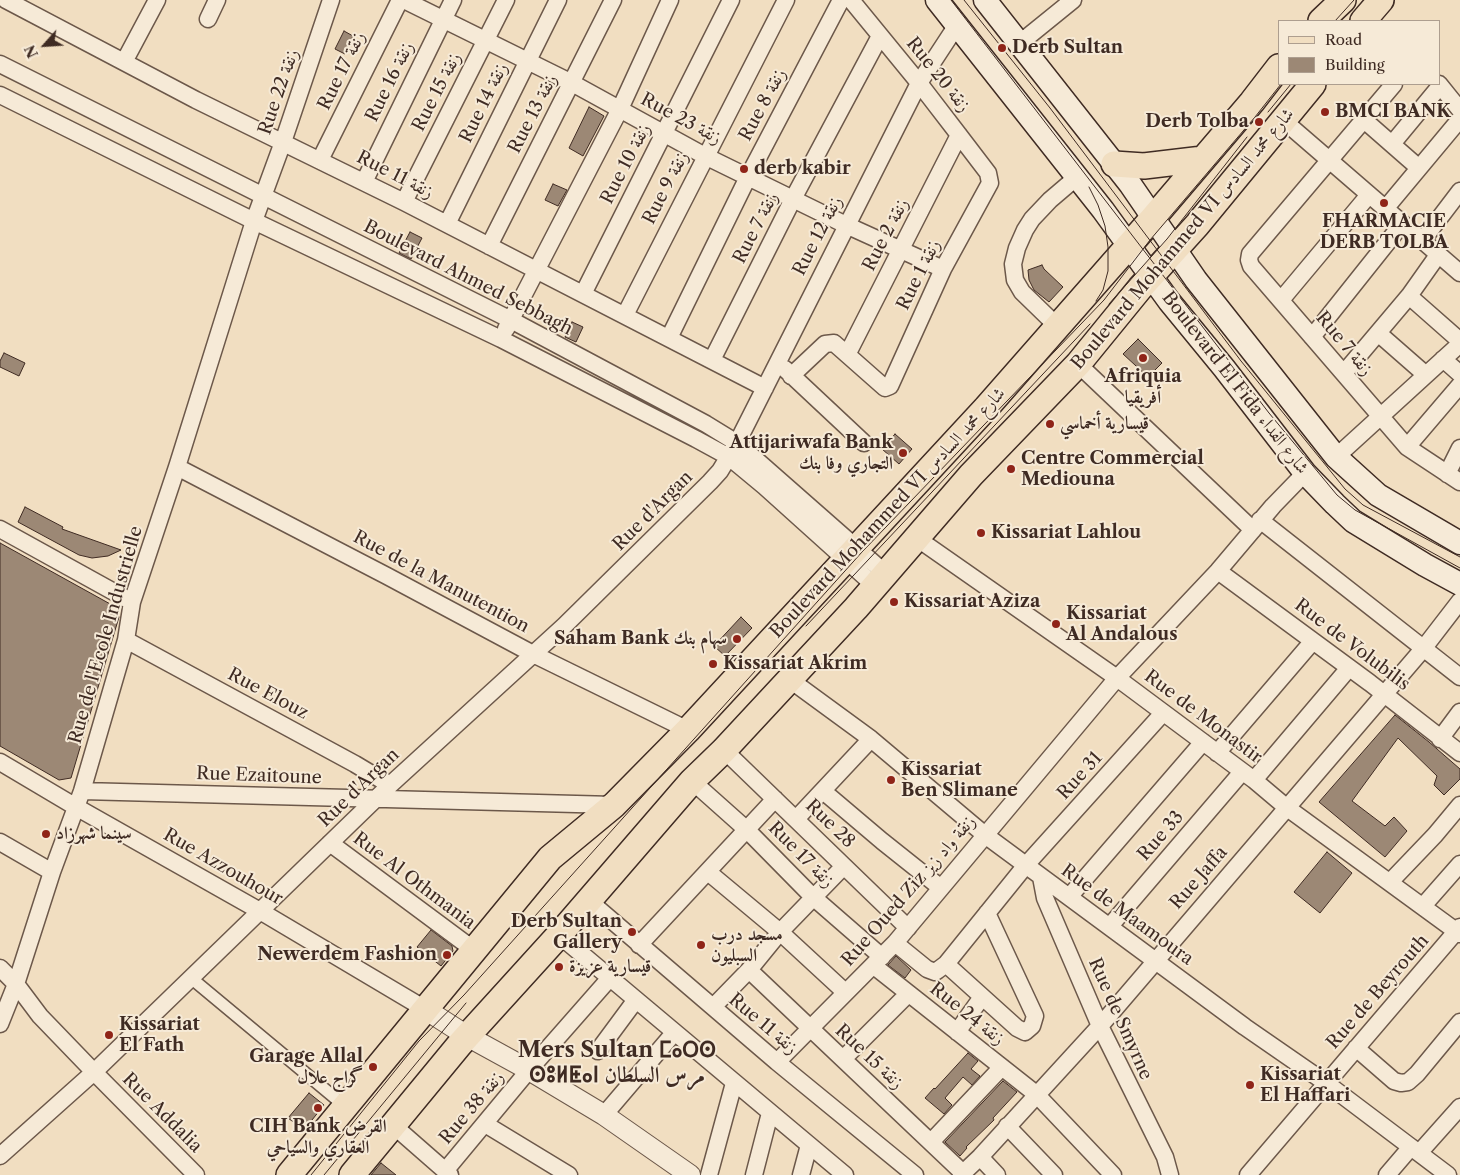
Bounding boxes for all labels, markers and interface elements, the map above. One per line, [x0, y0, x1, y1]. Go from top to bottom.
north arrow [20, 20, 70, 70]
legend [1278, 20, 1440, 85]
street label: Rue 17 زنقة [314, 28, 370, 114]
text: Road [1325, 30, 1362, 49]
street label: Rue 20 زنقة [901, 33, 975, 117]
place label: Derb Sultan [1012, 37, 1123, 59]
street label: Rue 16 زنقة [361, 39, 419, 125]
text: N [21, 42, 42, 61]
marker: Derb Sultan [996, 42, 1008, 54]
street label: Rue 22 زنقة [254, 46, 304, 138]
street label: Rue 15 زنقة [408, 49, 466, 135]
text: Building [1325, 55, 1385, 74]
street label: Rue 14 زنقة [455, 60, 513, 146]
street label: Rue 8 زنقة [735, 65, 791, 145]
street label: Rue 13 زنقة [504, 71, 562, 157]
street label: Rue 23 زنقة [637, 89, 725, 149]
place label: BMCI BANK [1335, 101, 1451, 123]
street label: Boulevard Mohammed VI شارع محمد السادس [1067, 104, 1299, 374]
marker: BMCI BANK [1319, 106, 1331, 118]
place label: Derb Tolba [1145, 111, 1249, 133]
marker: Derb Tolba [1253, 116, 1265, 128]
street label: Rue 10 زنقة [597, 120, 655, 208]
street label: Rue 11 زنقة [353, 146, 437, 204]
street label: Rue 9 زنقة [639, 148, 693, 228]
place label: derb kabir [754, 158, 851, 180]
marker: derb kabir [738, 163, 750, 175]
street label: Rue 7 زنقة [729, 189, 783, 267]
street label: Rue 12 زنقة [789, 193, 847, 279]
street label: Rue 2 زنقة [859, 195, 913, 275]
marker: FHARMACIE DERB TOLBA [1378, 197, 1390, 209]
place label: FHARMACIE DERB TOLBA [1320, 211, 1448, 253]
street label: Boulevard Ahmed Sebbagh [360, 216, 576, 340]
street label: Rue 1 زنقة [893, 236, 945, 314]
street label: Boulevard El Fida شارع الفداء [1157, 287, 1313, 479]
street label: Rue 7 زنقة [1311, 308, 1377, 380]
marker: Afriquia أفريقيا [1137, 352, 1149, 364]
place label: Afriquia أفريقيا [1104, 366, 1182, 408]
street label: Boulevard Mohammed VI شارع محمد السادس [766, 383, 1010, 643]
place label: قيسارية أخماسي [1060, 413, 1149, 435]
marker: قيسارية أخماسي [1044, 418, 1056, 430]
place label: Attijariwafa Bank التجاري وفا بنك [729, 432, 893, 474]
marker: Attijariwafa Bank التجاري وفا بنك [897, 447, 909, 459]
place label: Centre Commercial Mediouna [1021, 448, 1204, 490]
marker: Centre Commercial Mediouna [1005, 463, 1017, 475]
street label: Rue d'Argan [609, 467, 697, 555]
place label: Kissariat Lahlou [991, 522, 1141, 544]
street label: Rue de l'Ecole Industrielle [65, 524, 147, 746]
street label: Rue de la Manutention [349, 526, 533, 638]
marker: Kissariat Lahlou [975, 527, 987, 539]
place label: Kissariat Aziza [904, 591, 1040, 613]
street label: Rue de Volubilis [1290, 595, 1414, 695]
marker: Kissariat Aziza [888, 596, 900, 608]
place label: Kissariat Al Andalous [1066, 603, 1178, 646]
marker: Kissariat Al Andalous [1050, 618, 1062, 630]
place label: Saham Bank سهام بنك [554, 628, 727, 650]
marker: Saham Bank سهام بنك [731, 633, 743, 645]
place label: Kissariat Akrim [723, 653, 867, 675]
marker: Kissariat Akrim [707, 658, 719, 670]
street label: Rue Elouz [224, 664, 312, 724]
street label: Rue de Monastir [1140, 666, 1266, 768]
street label: Rue d'Argan [314, 744, 404, 832]
street label: Rue 31 [1053, 748, 1107, 804]
place label: Kissariat Ben Slimane [901, 759, 1018, 802]
street label: Rue Ezaitoune [196, 763, 322, 789]
marker: Kissariat Ben Slimane [885, 774, 897, 786]
street label: Rue 28 [801, 795, 859, 853]
street label: Rue 33 [1134, 807, 1188, 865]
street label: Rue Oued Ziz زنقة واد زيز [838, 811, 980, 971]
street label: Rue 17 زنقة [763, 817, 839, 893]
place label: سينما شهرزاد [56, 823, 132, 845]
street label: Rue Azzouhour [160, 824, 286, 910]
marker: سينما شهرزاد [40, 828, 52, 840]
street label: Rue Al Othmania [349, 828, 479, 934]
street label: Rue Jaffa [1166, 842, 1232, 914]
street label: Rue de Maamoura [1057, 860, 1197, 970]
place label: Derb Sultan Gallery [511, 911, 622, 954]
place label: مسجد درب السبليون [711, 924, 783, 966]
marker: Derb Sultan Gallery [626, 926, 638, 938]
street label: Rue de Beyrouth [1322, 930, 1434, 1054]
marker: مسجد درب السبليون [695, 939, 707, 951]
place label: Newerdem Fashion [257, 944, 437, 966]
marker: Newerdem Fashion [441, 949, 453, 961]
street label: Rue de Smyrne [1083, 955, 1157, 1083]
place label: قيسارية عزيزة [569, 956, 651, 978]
marker: قيسارية عزيزة [553, 961, 565, 973]
street label: Rue 24 زنقة [925, 978, 1009, 1050]
street label: Rue 11 زنقة [724, 989, 802, 1059]
place label: Kissariat El Fath [119, 1014, 200, 1056]
street label: Rue 15 زنقة [830, 1020, 908, 1094]
marker: Kissariat El Fath [103, 1029, 115, 1041]
district label: Mers Sultan ⵎⴰⵔⵙ ⵙⵓⵍⵟⴰⵏ مرس السلطان [518, 1038, 716, 1090]
place label: Garage Allal گراج علال [249, 1046, 363, 1088]
marker: Garage Allal گراج علال [367, 1061, 379, 1073]
place label: Kissariat El Haffari [1260, 1064, 1351, 1106]
street label: Rue 38 زنقة [435, 1067, 509, 1149]
street label: Rue Addalia [118, 1069, 206, 1157]
marker: Kissariat El Haffari [1244, 1079, 1256, 1091]
marker: CIH Bank القرض العقاري والسياحي [312, 1102, 324, 1114]
place label: CIH Bank القرض العقاري والسياحي [249, 1116, 387, 1158]

